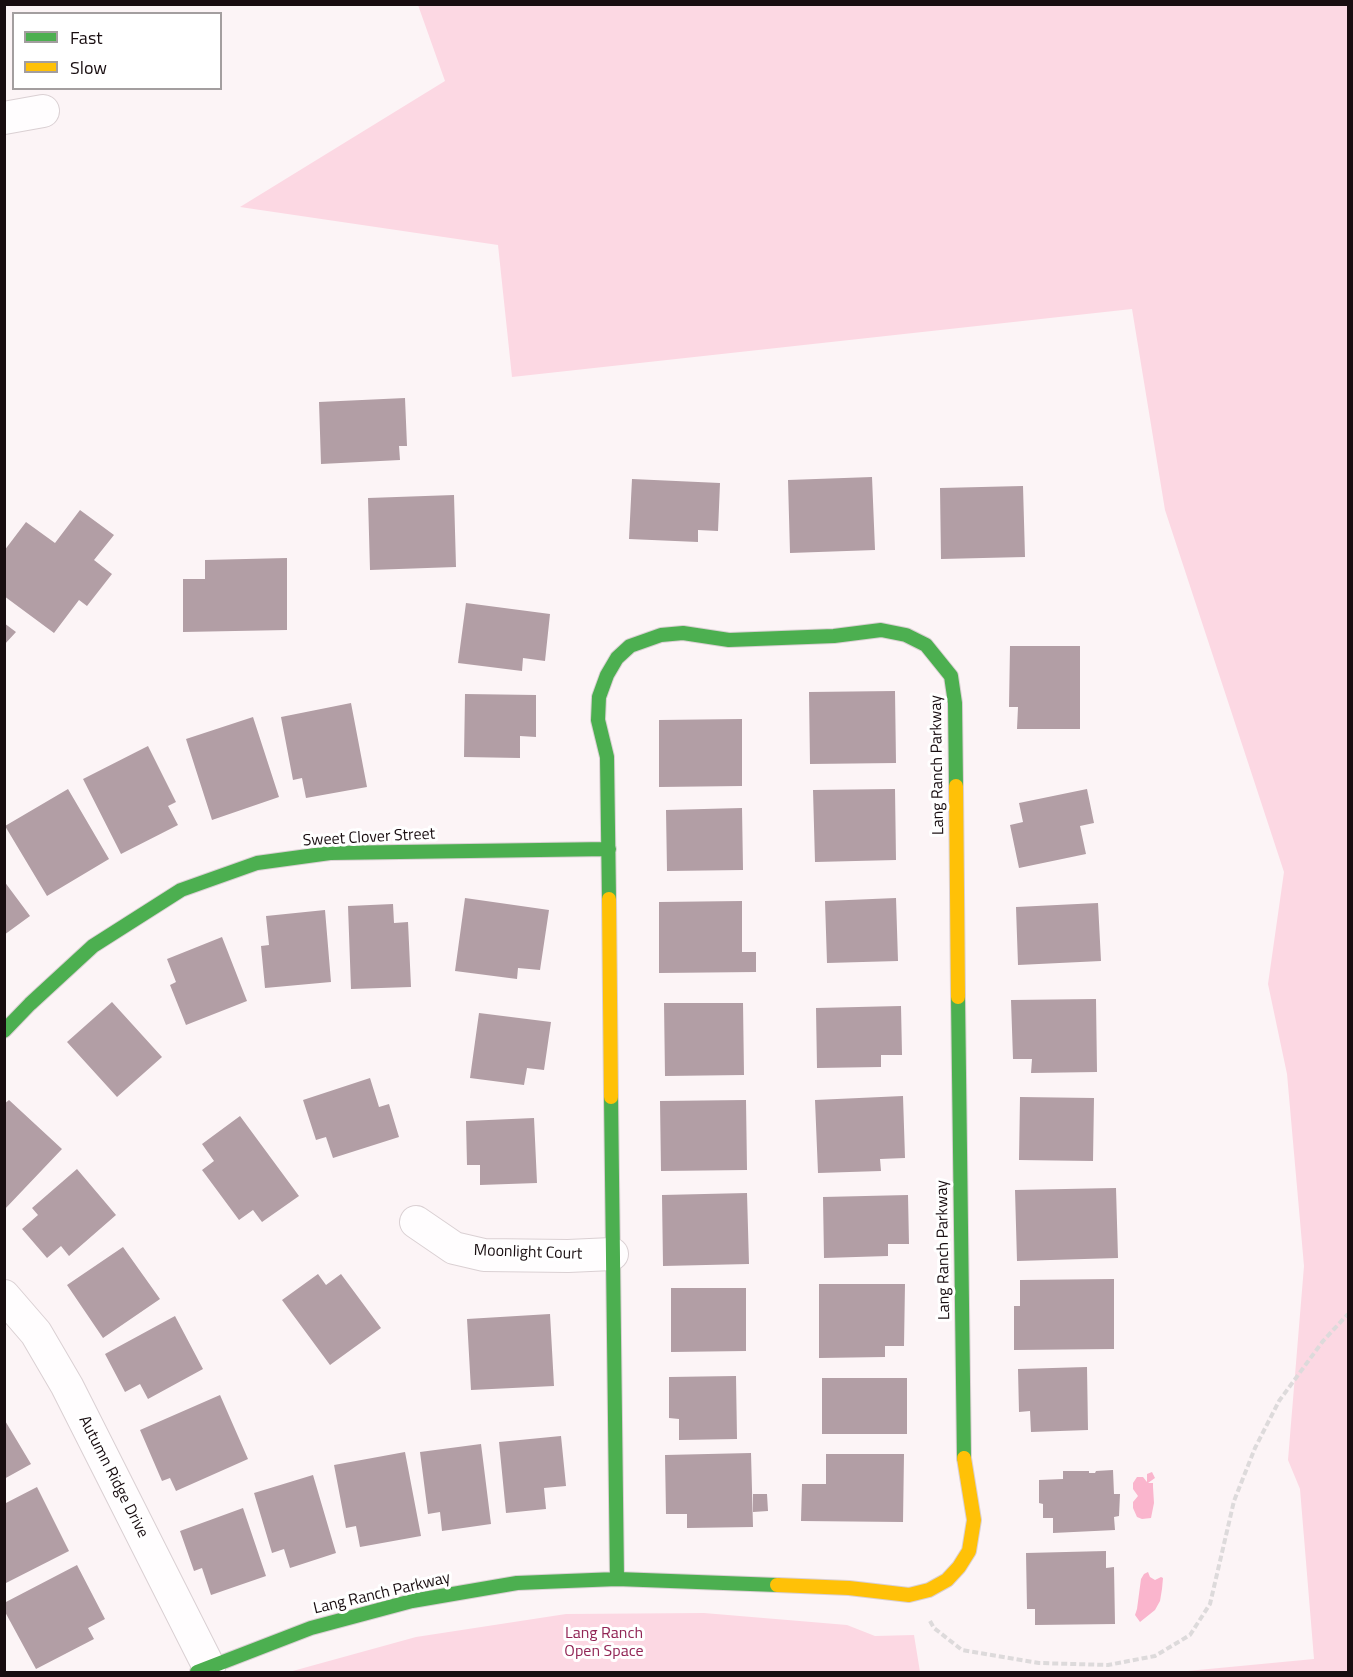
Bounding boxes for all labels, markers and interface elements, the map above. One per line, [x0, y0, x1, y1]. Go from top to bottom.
legend [12, 12, 222, 90]
text: Fast [70, 24, 103, 51]
text: Slow [70, 54, 107, 81]
street label: Lang Ranch Parkway [927, 695, 949, 835]
street label: Sweet Clover Street [302, 825, 436, 851]
street label: Lang Ranch Parkway [933, 1180, 955, 1320]
street label: Moonlight Court [473, 1242, 583, 1264]
street label: Autumn Ridge Drive [74, 1413, 152, 1541]
street label: Lang Ranch Parkway [312, 1569, 452, 1619]
park label: Lang Ranch Open Space [564, 1624, 644, 1662]

